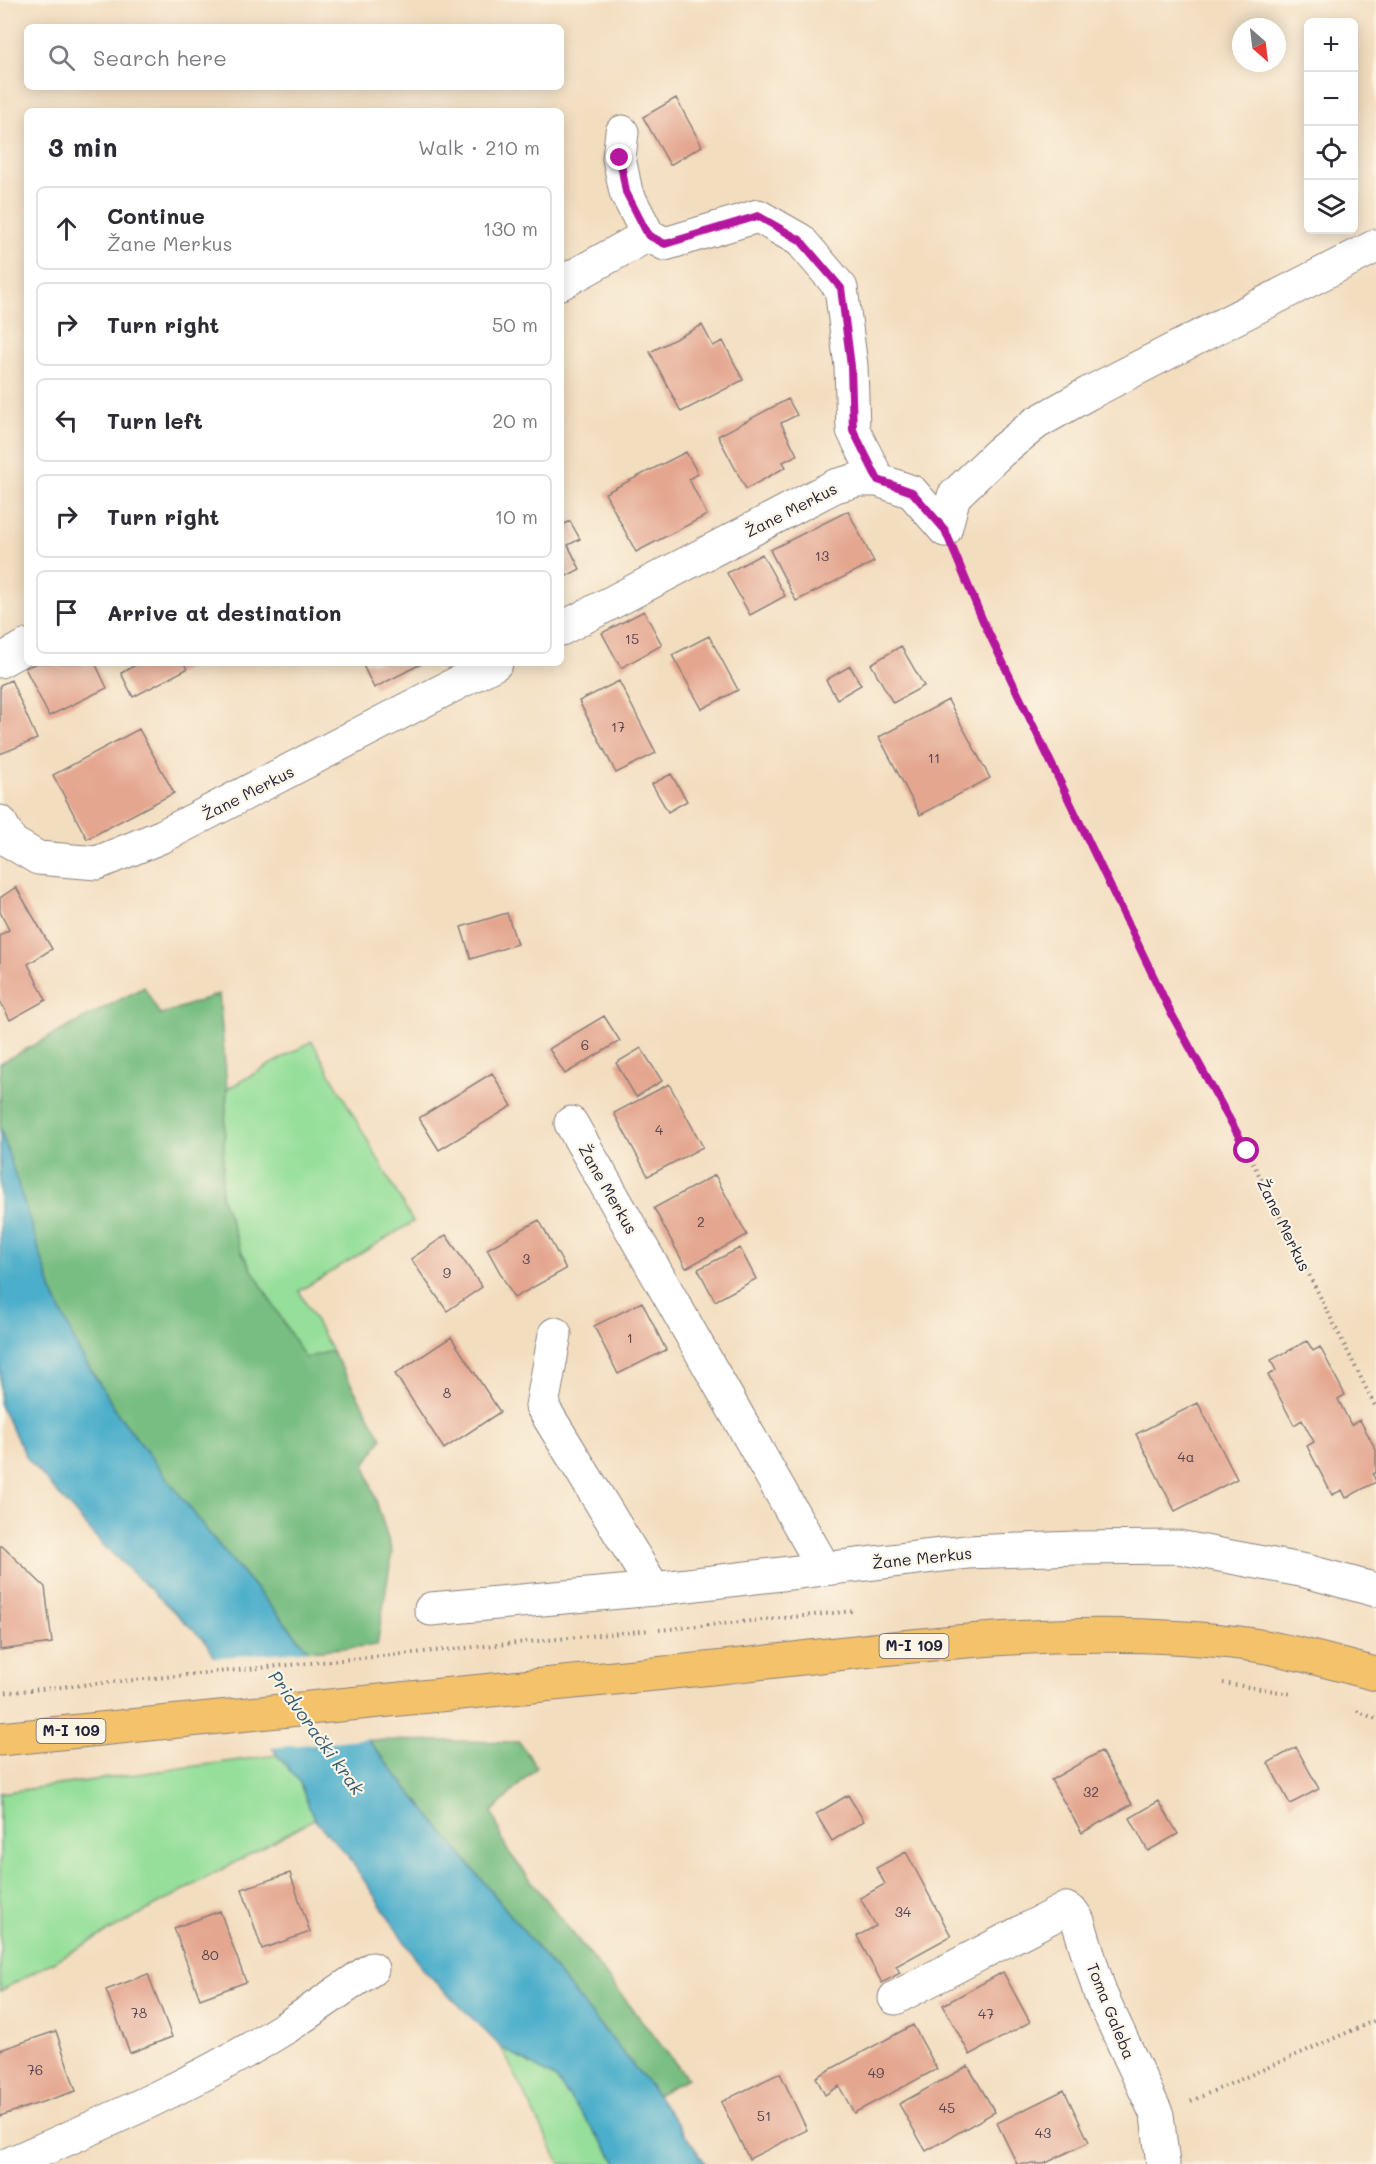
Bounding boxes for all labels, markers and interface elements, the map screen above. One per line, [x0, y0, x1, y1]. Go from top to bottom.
north arrow [1232, 18, 1286, 72]
map controls [1304, 18, 1358, 234]
button: + [1304, 18, 1358, 72]
search box [24, 24, 564, 90]
icon: search [45, 41, 78, 74]
text: Search here [93, 43, 227, 72]
button: − [1304, 72, 1358, 126]
button: locate [1304, 126, 1358, 180]
text: 3 min [48, 130, 117, 164]
text: Walk · 210 m [418, 134, 540, 160]
route end [606, 144, 632, 170]
button: layers [1304, 180, 1358, 234]
text: Continue [107, 201, 205, 230]
icon: ahead [50, 212, 83, 245]
text: 130 m [483, 215, 538, 241]
text: Žane Merkus [107, 230, 232, 256]
icon: right [50, 308, 83, 341]
text: Turn right [107, 310, 219, 339]
text: 50 m [492, 311, 538, 337]
icon: left [50, 404, 83, 437]
text: Turn left [107, 406, 203, 435]
text: 20 m [492, 407, 538, 433]
street label: Žane Merkus [741, 477, 840, 542]
icon: right [50, 500, 83, 533]
text: Turn right [107, 502, 219, 531]
text: 10 m [494, 503, 538, 529]
house number: 13 [815, 546, 829, 565]
icon: arrive [50, 596, 83, 629]
text: Arrive at destination [107, 598, 342, 627]
house number: 15 [625, 629, 639, 648]
house number: 17 [611, 717, 625, 736]
house number: 11 [928, 748, 940, 767]
street label: Žane Merkus [198, 760, 297, 825]
house number: 6 [581, 1035, 589, 1054]
house number: 4 [655, 1120, 664, 1139]
route start [1233, 1137, 1259, 1163]
street label: Žane Merkus [574, 1140, 643, 1237]
street label: Žane Merkus [1253, 1175, 1316, 1274]
house number: 2 [697, 1212, 705, 1231]
house number: 3 [522, 1249, 530, 1268]
house number: 9 [443, 1263, 451, 1282]
house number: 1 [627, 1328, 633, 1347]
house number: 8 [443, 1383, 451, 1402]
house number: 4a [1178, 1447, 1194, 1466]
street label: Žane Merkus [871, 1542, 973, 1573]
road number: M-I 109 [880, 1634, 948, 1658]
water label: Pridvorački krak [264, 1665, 370, 1800]
road number: M-I 109 [36, 1719, 106, 1743]
house number: 32 [1083, 1782, 1099, 1801]
house number: 34 [895, 1902, 912, 1921]
house number: 80 [201, 1945, 219, 1964]
street label: Toma Galeba [1083, 1960, 1140, 2062]
house number: 78 [131, 2003, 147, 2022]
house number: 47 [978, 2004, 994, 2023]
house number: 76 [27, 2060, 43, 2079]
house number: 49 [868, 2063, 884, 2082]
house number: 45 [939, 2098, 955, 2117]
house number: 51 [757, 2106, 771, 2125]
house number: 43 [1035, 2123, 1051, 2142]

